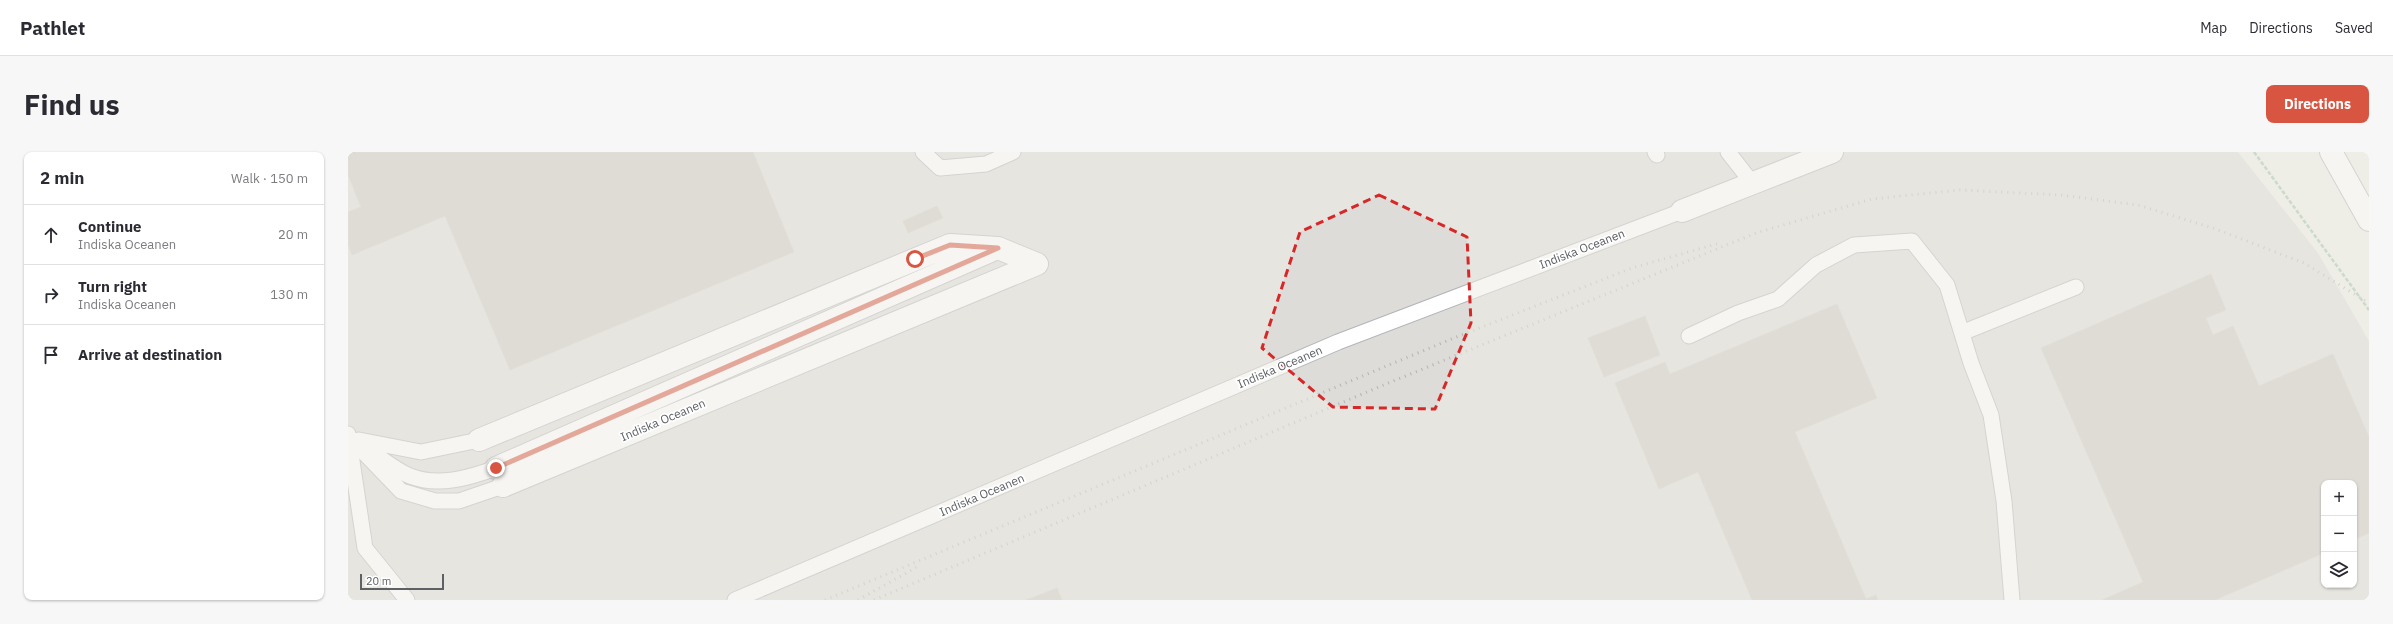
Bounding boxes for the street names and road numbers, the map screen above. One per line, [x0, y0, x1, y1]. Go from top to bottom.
street label: Indiska Oceanen [1537, 225, 1627, 272]
street label: Indiska Oceanen [1235, 342, 1324, 391]
street label: Indiska Oceanen [618, 395, 707, 444]
street label: Indiska Oceanen [937, 470, 1026, 519]

